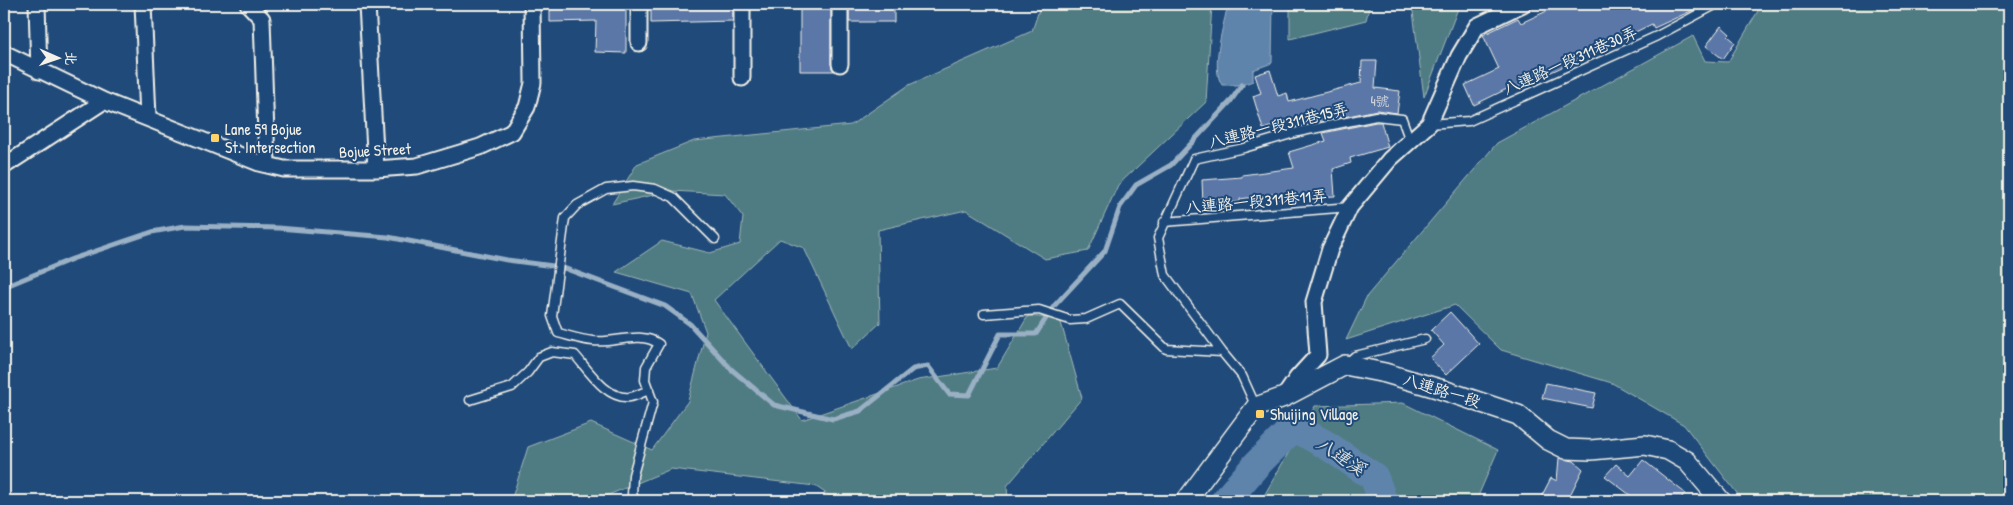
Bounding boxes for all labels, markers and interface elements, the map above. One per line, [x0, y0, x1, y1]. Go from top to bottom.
street label: 八連路一段311巷30弄 [1499, 20, 1641, 100]
north arrow [32, 32, 82, 82]
text: 北 [62, 51, 81, 66]
house number: 4號 [1370, 91, 1390, 110]
street label: 八連路一段311巷15弄 [1206, 97, 1350, 153]
place label: Lane 59 Bojue St. Intersection [225, 118, 315, 158]
marker: Lane 59 Bojue St. Intersection [209, 132, 221, 144]
street label: Bojue Street [338, 137, 412, 163]
street label: 八連路一段311巷11弄 [1184, 184, 1328, 218]
street label: 八連路一段 [1401, 368, 1483, 412]
place label: Shuijing Village [1270, 403, 1359, 425]
marker: Shuijing Village [1254, 408, 1266, 420]
water label: 八連溪 [1312, 431, 1371, 482]

